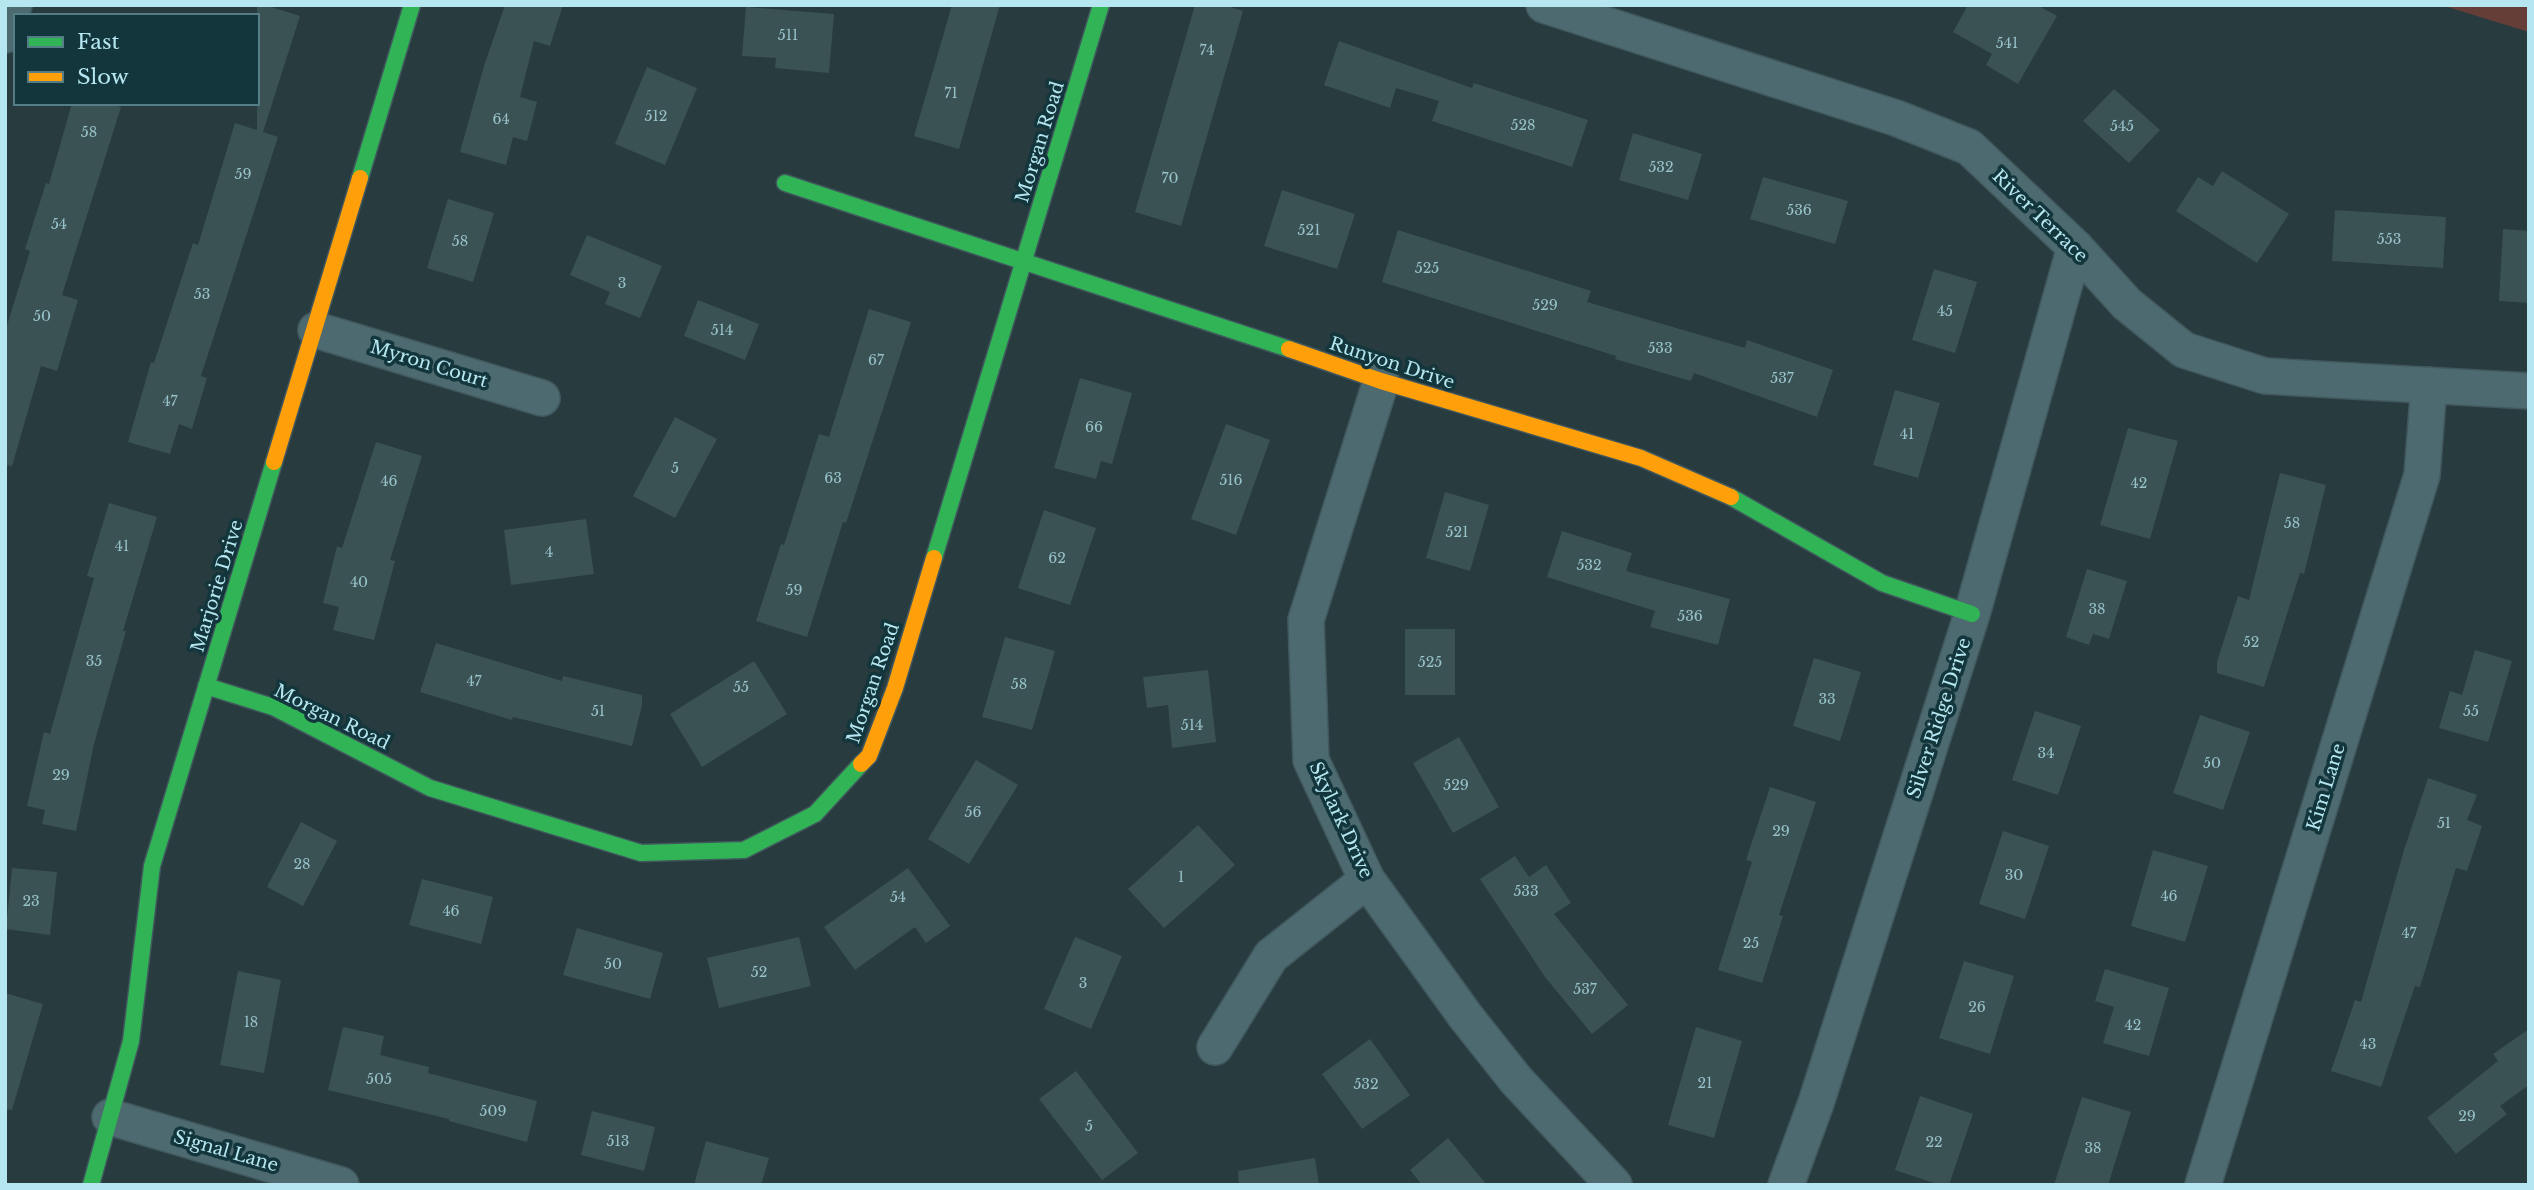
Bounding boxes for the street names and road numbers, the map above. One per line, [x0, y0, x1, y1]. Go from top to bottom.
street label: Morgan Road [1011, 79, 1069, 205]
street label: River Terrace [1988, 165, 2092, 267]
street label: Runyon Drive [1327, 332, 1457, 394]
street label: Myron Court [367, 336, 491, 392]
street label: Marjorie Drive [186, 517, 248, 655]
street label: Morgan Road [842, 620, 904, 746]
street label: Silver Ridge Drive [1903, 635, 1975, 801]
street label: Morgan Road [271, 680, 393, 754]
street label: Kim Lane [2302, 741, 2350, 833]
street label: Skylark Drive [1304, 758, 1378, 882]
street label: Signal Lane [171, 1126, 281, 1176]

